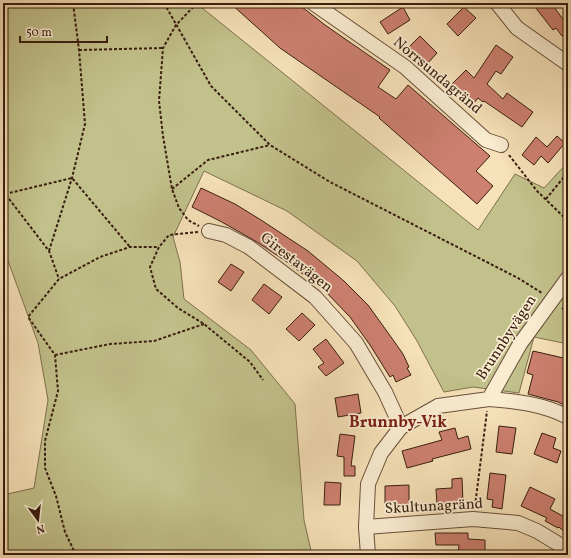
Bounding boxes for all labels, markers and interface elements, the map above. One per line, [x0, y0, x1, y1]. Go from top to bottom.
scale bar [20, 18, 107, 44]
text: 50 m [26, 25, 52, 41]
street label: Norrsundagränd [388, 33, 486, 119]
street label: Girestavägen [255, 228, 337, 298]
street label: Brunnbyvägen [472, 291, 542, 385]
district label: Brunnby-Vik [349, 412, 447, 434]
street label: Skultunagränd [384, 494, 484, 520]
north arrow [18, 500, 58, 540]
text: N [34, 520, 46, 536]

